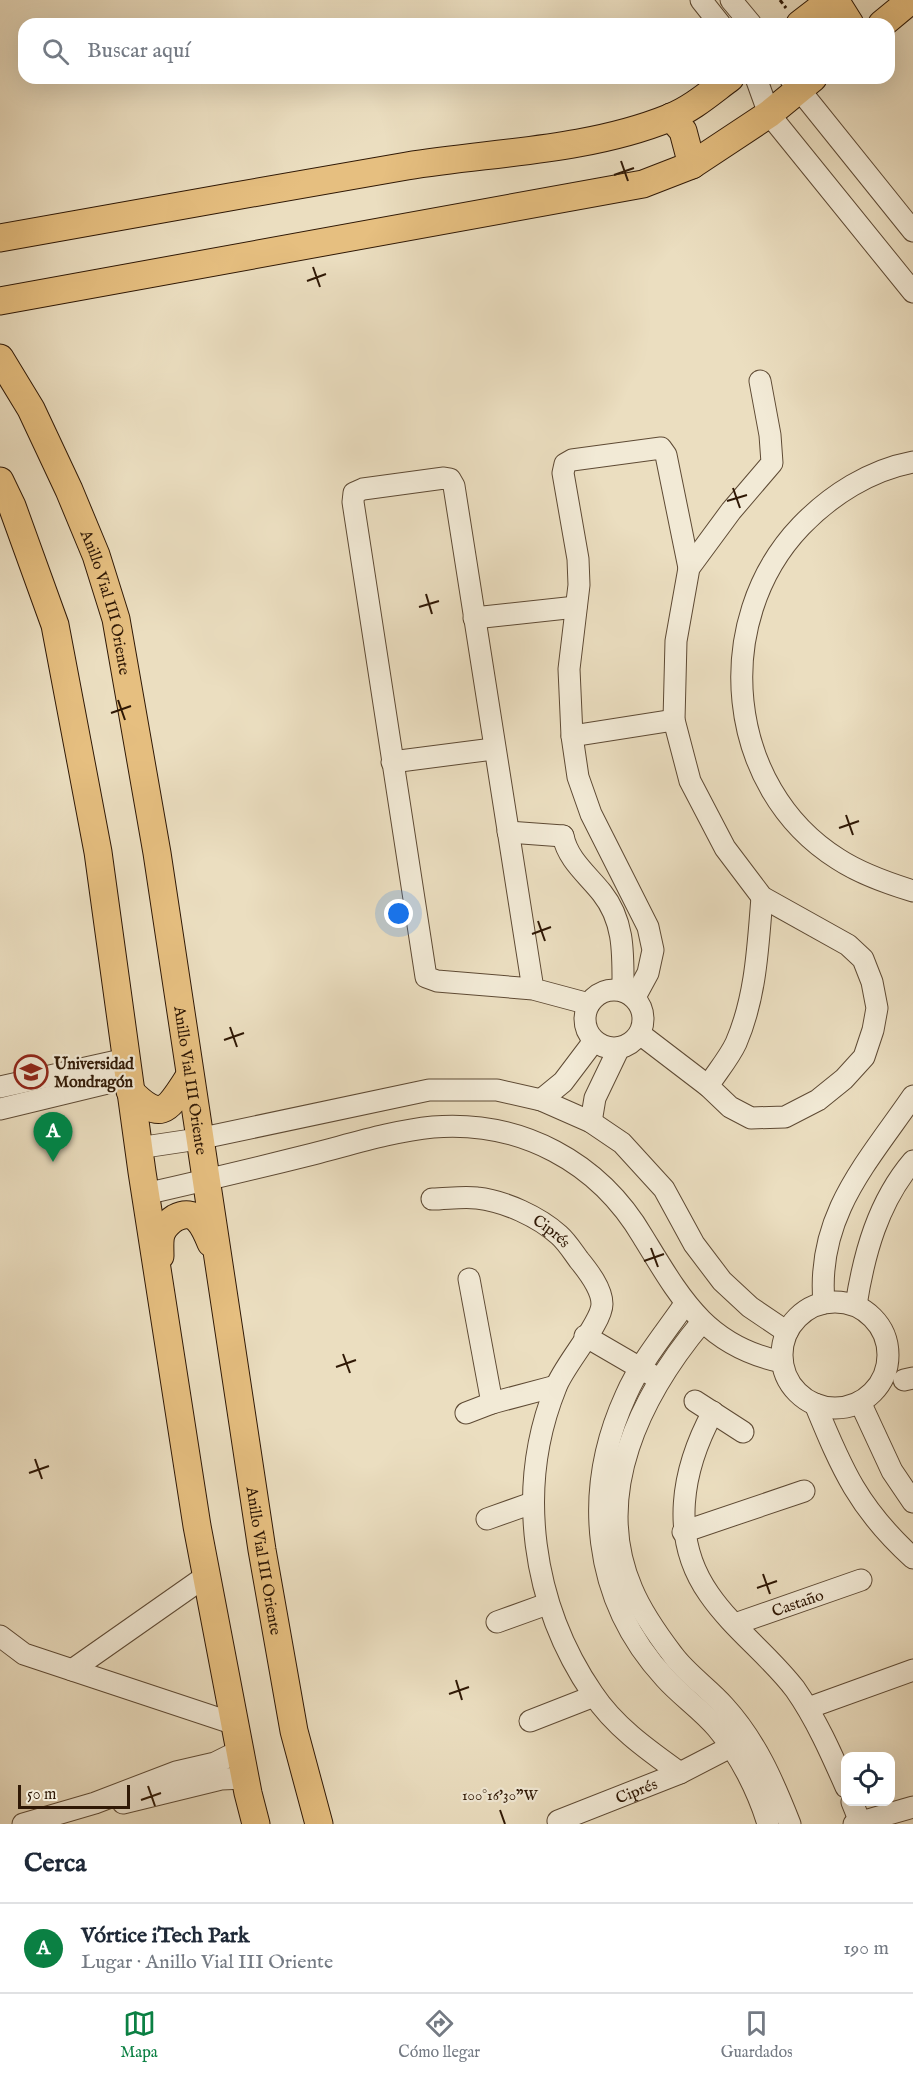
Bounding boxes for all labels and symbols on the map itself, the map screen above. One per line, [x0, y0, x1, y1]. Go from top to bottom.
street label: Anillo Vial III Oriente [74, 526, 134, 677]
your location [384, 899, 413, 928]
street label: Anillo Vial III Oriente [168, 1004, 210, 1156]
school or university icon: Universidad Mondragón [13, 1054, 49, 1090]
place label: Universidad Mondragón [53, 1055, 134, 1093]
pin: A [34, 1112, 72, 1162]
street label: Ciprés [529, 1211, 574, 1253]
street label: Anillo Vial III Oriente [240, 1484, 285, 1637]
street label: Castaño [769, 1586, 827, 1622]
street label: Ciprés [613, 1775, 661, 1809]
scale bar [18, 1782, 130, 1810]
text: 100°16'30"W [462, 1786, 539, 1805]

